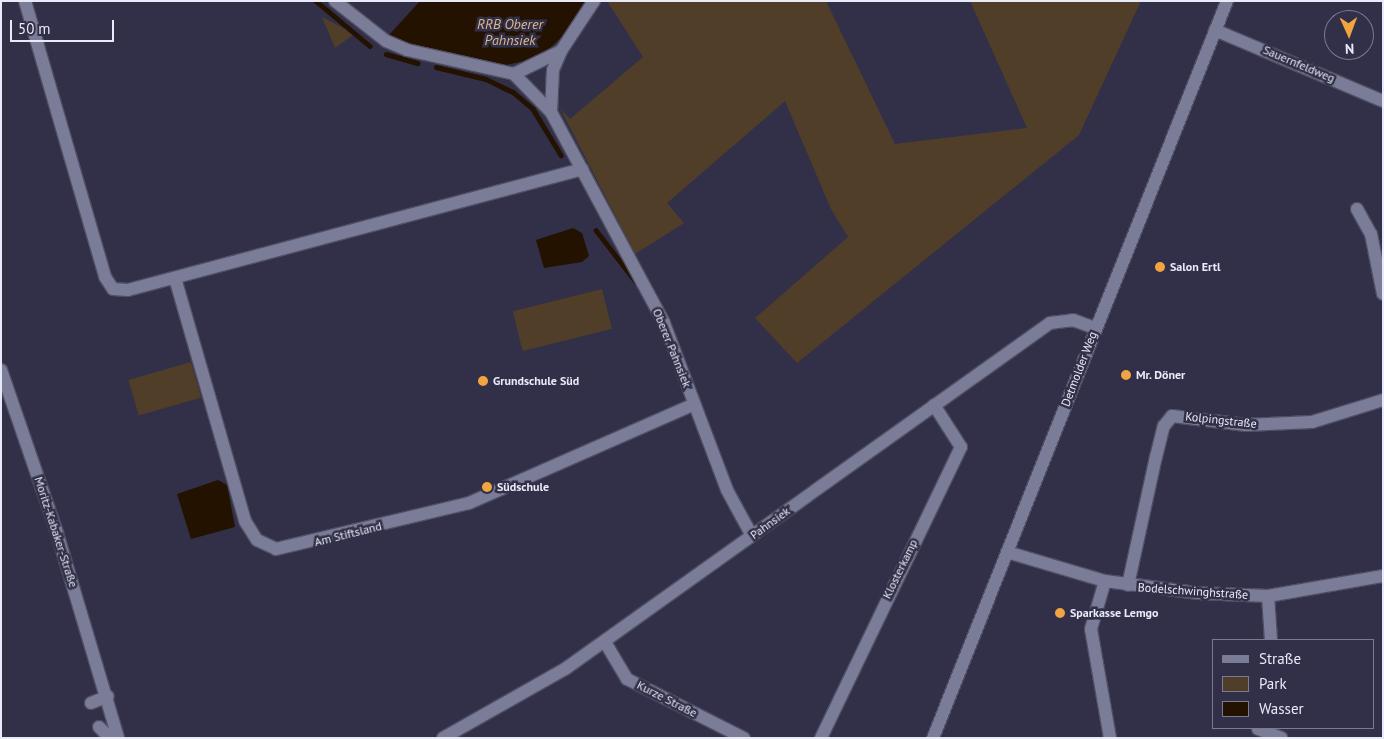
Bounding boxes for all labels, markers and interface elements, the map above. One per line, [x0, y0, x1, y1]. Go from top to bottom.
scale bar [12, 10, 116, 42]
north arrow [1324, 10, 1374, 60]
water label: RRB Oberer Pahnsiek [477, 16, 543, 48]
text: 50 m [18, 19, 51, 38]
text: N [1345, 40, 1354, 58]
street label: Sauernfeldweg [1261, 42, 1337, 86]
place label: Salon Ertl [1170, 260, 1220, 274]
marker: Salon Ertl [1154, 261, 1166, 273]
street label: Oberer Pahnsiek [650, 306, 694, 390]
street label: Detmolder Weg [1058, 329, 1100, 409]
place label: Mr. Döner [1136, 368, 1186, 382]
marker: Mr. Döner [1120, 369, 1132, 381]
place label: Grundschule Süd [493, 374, 579, 388]
marker: Grundschule Süd [477, 375, 489, 387]
street label: Kolpingstraße [1185, 409, 1257, 431]
street label: Moritz-Kabaker-Straße [31, 475, 81, 589]
place label: Südschule [497, 480, 549, 494]
marker: Südschule [481, 481, 493, 493]
street label: Pahnsiek [747, 504, 793, 542]
street label: Am Stiftsland [313, 519, 383, 549]
street label: Klosterkamp [879, 537, 921, 601]
street label: Bodelschwinghstraße [1137, 580, 1249, 602]
place label: Sparkasse Lemgo [1070, 606, 1158, 620]
marker: Sparkasse Lemgo [1054, 607, 1066, 619]
legend [1212, 639, 1374, 729]
text: Straße [1259, 649, 1301, 668]
text: Park [1259, 674, 1287, 693]
street label: Kurze Straße [634, 678, 700, 720]
text: Wasser [1259, 699, 1304, 718]

